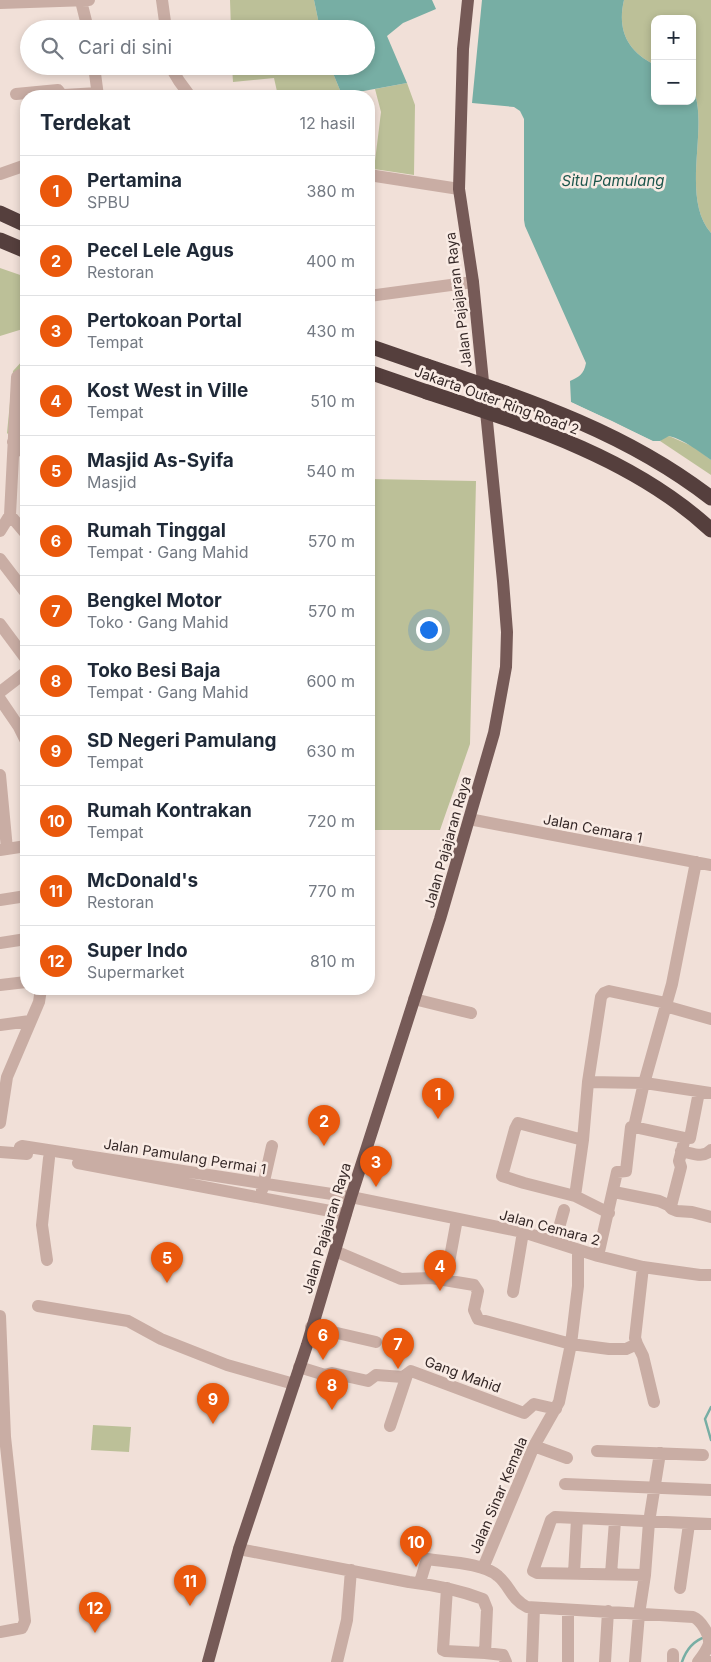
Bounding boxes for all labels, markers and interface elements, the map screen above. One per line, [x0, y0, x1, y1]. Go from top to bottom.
map controls [651, 15, 696, 105]
button: + [651, 15, 696, 60]
search box [20, 20, 375, 75]
icon: search [38, 34, 66, 62]
text: Cari di sini [78, 36, 172, 59]
button: − [651, 60, 696, 105]
text: Terdekat [40, 110, 131, 135]
text: 12 hasil [300, 113, 355, 133]
text: Pertamina [87, 169, 182, 192]
water label: Situ Pamulang [562, 171, 664, 190]
text: 1 [53, 181, 59, 201]
text: 380 m [307, 181, 355, 201]
text: SPBU [87, 192, 130, 212]
street label: Jalan Pajajaran Raya [441, 231, 475, 369]
text: Pecel Lele Agus [87, 239, 234, 262]
text: 2 [51, 251, 61, 271]
text: 400 m [306, 251, 355, 271]
text: Restoran [87, 262, 154, 282]
text: Pertokoan Portal [87, 309, 242, 332]
text: 3 [51, 321, 61, 341]
text: 430 m [306, 321, 355, 341]
text: Tempat [87, 332, 144, 352]
street label: Jakarta Outer Ring Road 2 [413, 362, 581, 438]
text: Kost West in Ville [87, 379, 248, 402]
text: 4 [51, 391, 61, 411]
text: 510 m [310, 391, 355, 411]
text: Tempat [87, 402, 144, 422]
text: Masjid As-Syifa [87, 449, 234, 472]
text: 5 [51, 461, 61, 481]
text: 540 m [306, 461, 355, 481]
text: Masjid [87, 472, 136, 492]
text: Rumah Tinggal [87, 519, 226, 542]
text: 6 [51, 531, 61, 551]
text: 570 m [308, 531, 355, 551]
text: Tempat · Gang Mahid [87, 542, 248, 562]
text: Bengkel Motor [87, 589, 222, 612]
text: 7 [51, 601, 61, 621]
text: 570 m [308, 601, 355, 621]
text: Toko · Gang Mahid [87, 612, 229, 632]
your location [416, 617, 442, 643]
text: Toko Besi Baja [87, 659, 221, 682]
text: 8 [51, 671, 61, 691]
text: 600 m [306, 671, 355, 691]
text: Tempat · Gang Mahid [87, 682, 248, 702]
text: SD Negeri Pamulang [87, 729, 277, 752]
text: 9 [51, 741, 61, 761]
text: 630 m [307, 741, 355, 761]
text: Tempat [87, 752, 144, 772]
street label: Jalan Pajajaran Raya [420, 774, 474, 910]
text: Rumah Kontrakan [87, 799, 252, 822]
street label: Jalan Cemara 1 [542, 810, 644, 846]
text: 10 [47, 811, 65, 831]
text: 720 m [308, 811, 355, 831]
text: Tempat [87, 822, 144, 842]
text: McDonald's [87, 869, 198, 892]
text: 11 [49, 881, 63, 901]
text: 770 m [308, 881, 355, 901]
text: Restoran [87, 892, 154, 912]
text: Super Indo [87, 939, 188, 962]
text: 12 [48, 951, 64, 971]
text: 810 m [310, 951, 355, 971]
text: Supermarket [87, 962, 184, 982]
pin: 1 [422, 1078, 454, 1119]
pin: 2 [308, 1105, 340, 1146]
street label: Jalan Pamulang Permai 1 [102, 1135, 268, 1177]
pin: 3 [360, 1146, 392, 1187]
street label: Jalan Pajajaran Raya [298, 1160, 354, 1296]
street label: Jalan Cemara 2 [498, 1205, 602, 1249]
pin: 5 [151, 1242, 183, 1283]
pin: 4 [424, 1250, 456, 1291]
pin: 6 [307, 1319, 339, 1360]
pin: 7 [382, 1328, 414, 1369]
street label: Gang Mahid [423, 1352, 503, 1396]
pin: 8 [316, 1369, 348, 1410]
pin: 9 [197, 1383, 229, 1424]
street label: Jalan Sinar Kemala [466, 1434, 530, 1556]
pin: 10 [400, 1526, 432, 1567]
pin: 11 [174, 1565, 206, 1606]
pin: 12 [79, 1592, 111, 1633]

